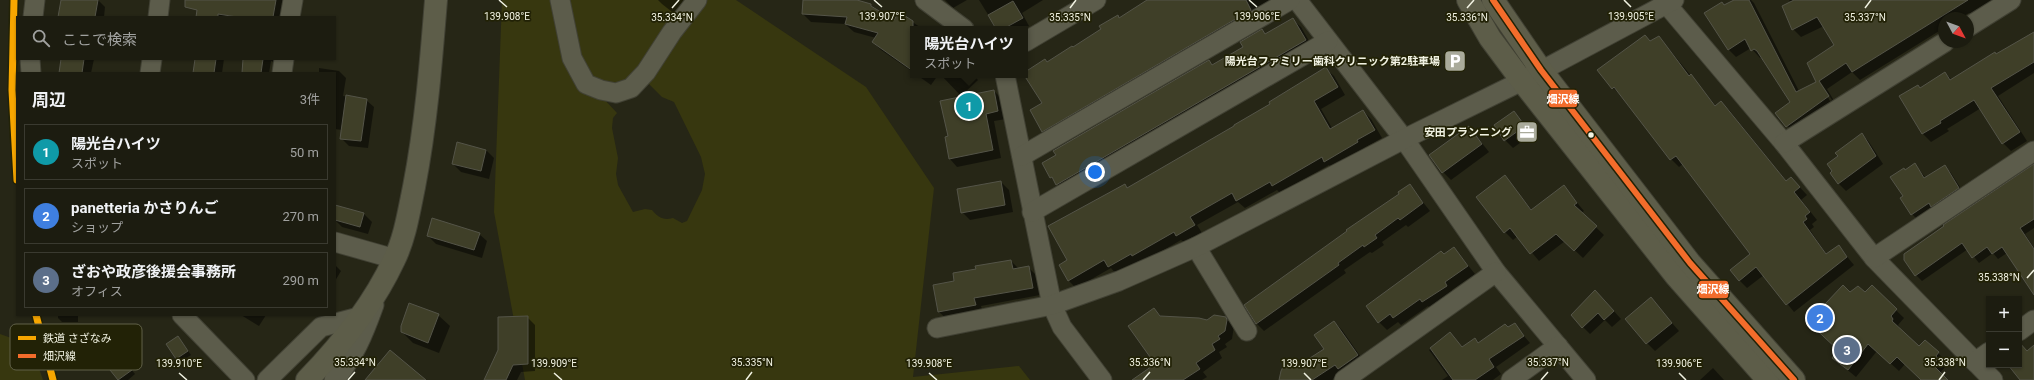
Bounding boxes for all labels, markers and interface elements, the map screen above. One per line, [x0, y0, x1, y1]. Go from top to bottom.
text: 139.908°E [484, 11, 530, 22]
text: 139.907°E [859, 11, 905, 22]
text: 139.906°E [1234, 11, 1280, 22]
text: 139.905°E [1608, 11, 1654, 22]
text: 35.334°N [651, 12, 693, 23]
text: 35.335°N [1049, 12, 1091, 23]
text: 35.336°N [1446, 12, 1488, 23]
text: 35.337°N [1844, 12, 1886, 23]
north arrow [1938, 12, 1974, 48]
search box [16, 16, 336, 60]
popup [910, 26, 1028, 78]
icon: search [30, 27, 52, 49]
text: ここで検索 [62, 31, 137, 49]
text: 陽光台ハイツ [924, 35, 1014, 53]
parking icon: 陽光台ファミリー歯科クリニック第2駐車場 [1442, 48, 1468, 74]
place label: 陽光台ファミリー歯科クリニック第2駐車場 [1225, 55, 1440, 68]
text: スポット [924, 56, 976, 71]
line badge: 畑沢線 [1548, 89, 1578, 108]
text: 周辺 [32, 90, 66, 110]
pin: 1 [956, 91, 982, 121]
text: 3件 [300, 92, 320, 107]
text: 畑沢線 [1547, 93, 1580, 106]
office icon: 安田プランニング [1514, 119, 1540, 145]
place label: 安田プランニング [1424, 126, 1512, 139]
unlabelled marker [1586, 130, 1596, 140]
text: 陽光台ハイツ [71, 135, 161, 153]
text: 1 [42, 145, 50, 160]
text: 50 m [290, 145, 319, 160]
text: スポット [71, 156, 123, 171]
your location [1085, 162, 1105, 182]
text: panetteria かさりんご [71, 199, 218, 217]
text: 2 [42, 209, 50, 224]
text: 270 m [282, 209, 319, 224]
text: ショップ [71, 220, 123, 235]
text: ざおや政彦後援会事務所 [71, 263, 236, 281]
text: 35.338°N [1978, 272, 2020, 283]
text: 3 [42, 273, 50, 288]
text: 290 m [282, 273, 319, 288]
line badge: 畑沢線 [1698, 280, 1729, 299]
text: 畑沢線 [1697, 283, 1730, 296]
text: オフィス [71, 284, 123, 299]
map controls [1986, 296, 2022, 368]
button: + [1986, 296, 2022, 332]
pin: 2 [1807, 303, 1833, 333]
legend [10, 324, 142, 370]
text: 鉄道 さざなみ [43, 332, 112, 345]
button: − [1986, 332, 2022, 368]
pin: 3 [1834, 335, 1860, 365]
text: 畑沢線 [43, 350, 76, 363]
text: 35.334°N [334, 357, 376, 368]
text: 35.335°N [731, 357, 773, 368]
text: 35.336°N [1129, 357, 1171, 368]
text: 35.337°N [1527, 357, 1569, 368]
text: 35.338°N [1924, 357, 1966, 368]
text: 139.910°E [156, 358, 202, 369]
text: 139.909°E [531, 358, 577, 369]
text: 139.908°E [906, 358, 952, 369]
text: 139.907°E [1281, 358, 1327, 369]
text: 139.906°E [1656, 358, 1702, 369]

